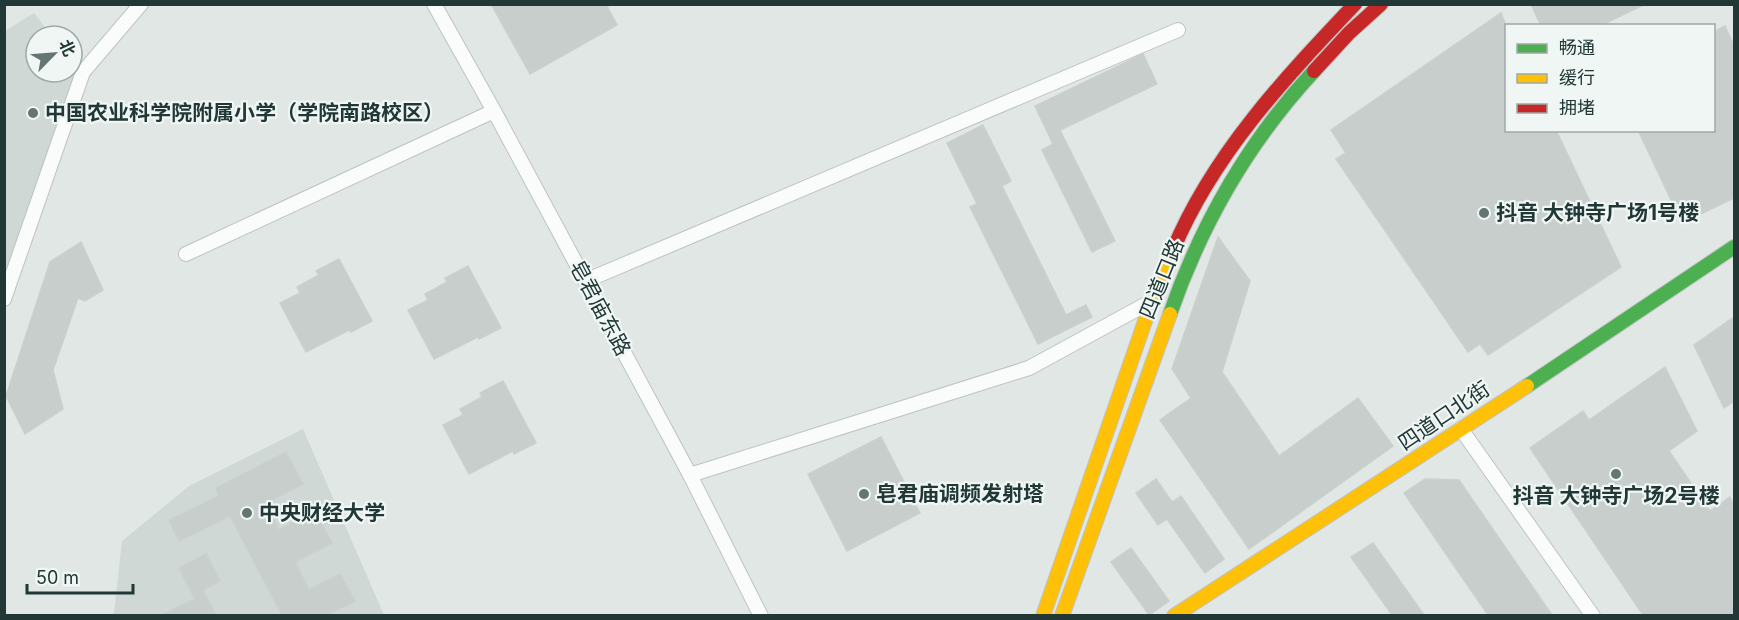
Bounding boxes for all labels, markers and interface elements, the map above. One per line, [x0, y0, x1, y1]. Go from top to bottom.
north arrow [24, 24, 84, 84]
legend [1505, 24, 1715, 132]
text: 北 [55, 36, 80, 59]
text: 畅通 [1559, 37, 1595, 58]
text: 缓行 [1559, 67, 1595, 88]
text: 拥堵 [1559, 97, 1595, 118]
place label: 中国农业科学院附属小学（学院南路校区） [45, 100, 444, 125]
marker: 中国农业科学院附属小学（学院南路校区） [26, 106, 40, 120]
place label: 抖音 大钟寺广场1号楼 [1496, 200, 1699, 225]
marker: 抖音 大钟寺广场1号楼 [1477, 206, 1491, 220]
street label: 四道口路 [1134, 235, 1189, 322]
street label: 皂君庙东路 [565, 256, 636, 360]
street label: 四道口北街 [1393, 376, 1494, 455]
marker: 抖音 大钟寺广场2号楼 [1609, 467, 1623, 481]
place label: 皂君庙调频发射塔 [876, 481, 1044, 506]
place label: 抖音 大钟寺广场2号楼 [1512, 483, 1720, 508]
marker: 皂君庙调频发射塔 [857, 487, 871, 501]
place label: 中央财经大学 [259, 500, 385, 525]
marker: 中央财经大学 [240, 506, 254, 520]
scale bar [27, 557, 134, 595]
text: 50 m [36, 567, 79, 588]

